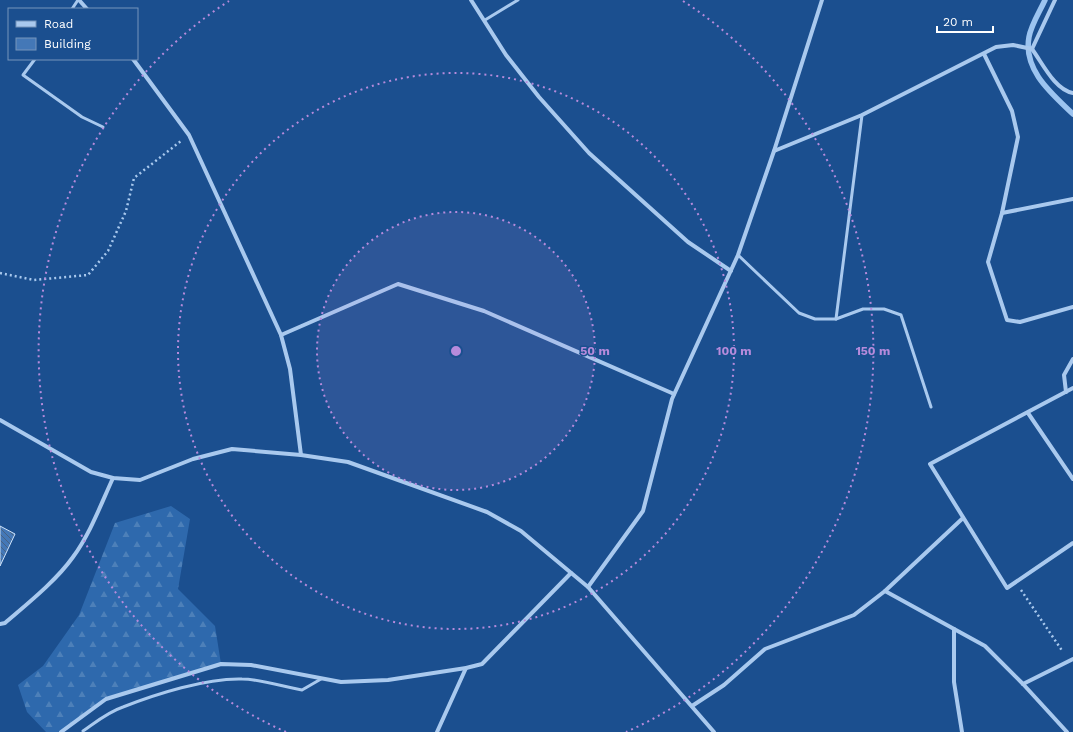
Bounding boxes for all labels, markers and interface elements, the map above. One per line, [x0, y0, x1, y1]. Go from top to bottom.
legend [8, 8, 138, 60]
scale bar [937, 8, 993, 34]
text: 20 m [943, 15, 973, 29]
text: Road [44, 17, 73, 31]
text: Building [44, 37, 91, 51]
centre of rings [449, 344, 463, 358]
text: 50 m [580, 344, 610, 358]
text: 100 m [716, 344, 752, 358]
text: 150 m [856, 344, 890, 358]

